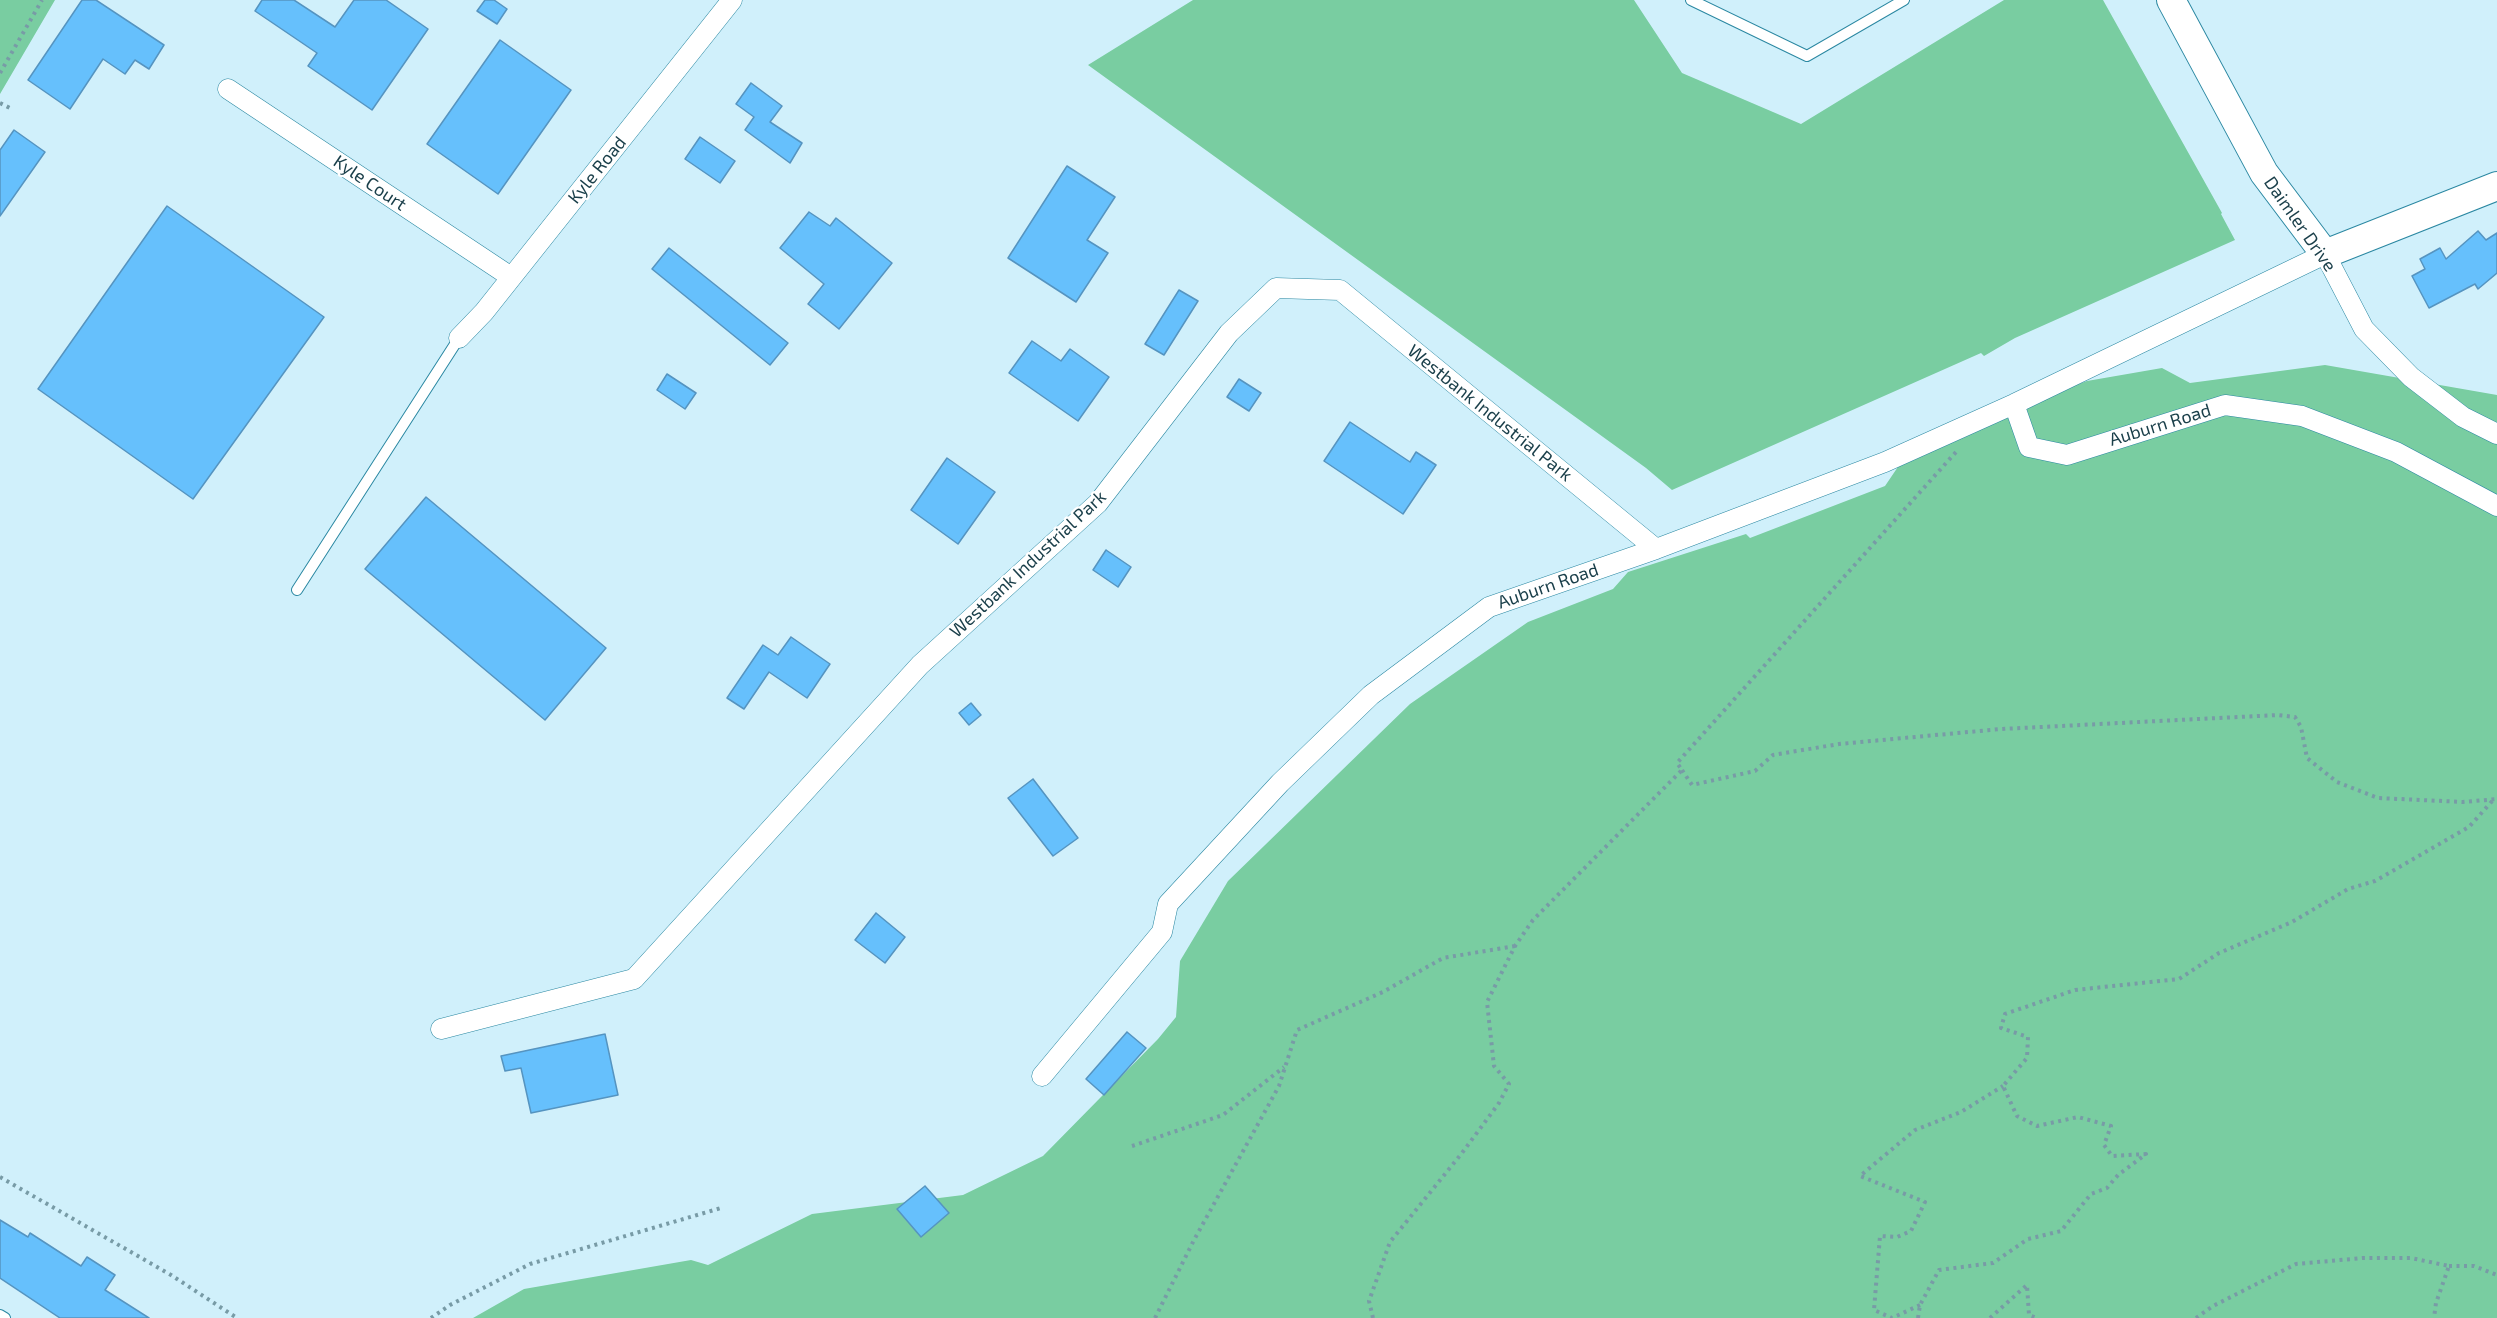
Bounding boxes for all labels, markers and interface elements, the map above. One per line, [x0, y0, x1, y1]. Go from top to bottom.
street label: Kyle Road [563, 132, 631, 208]
street label: Kyle Court [329, 151, 411, 215]
street label: Daimler Drive [2259, 172, 2341, 276]
street label: Westbank Industrial Park [1403, 340, 1577, 486]
street label: Auburn Road [2107, 399, 2213, 451]
street label: Westbank Industrial Park [945, 486, 1111, 642]
street label: Auburn Road [1495, 559, 1601, 613]

